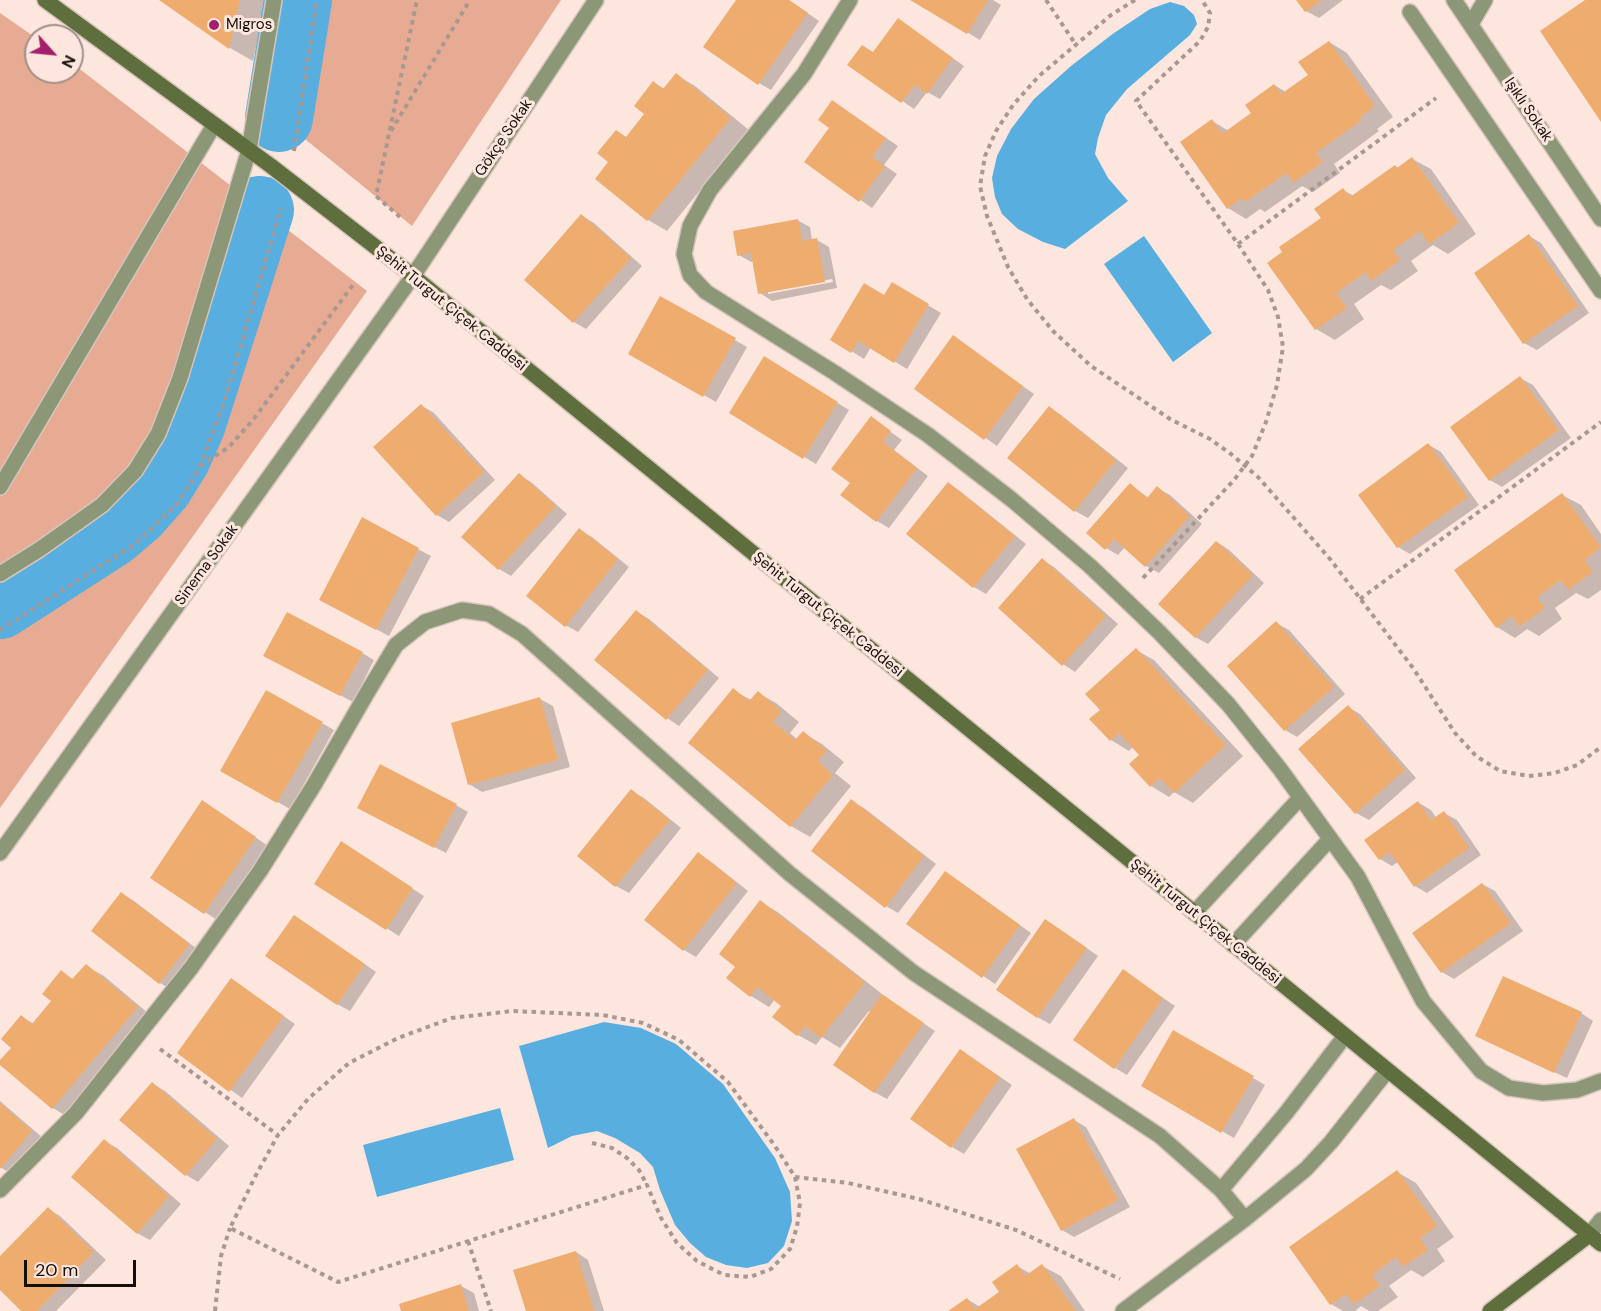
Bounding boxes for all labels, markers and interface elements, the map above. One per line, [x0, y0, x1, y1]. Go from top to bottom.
place label: Migros [226, 16, 272, 34]
marker: Migros [207, 18, 221, 32]
north arrow [24, 24, 84, 84]
text: N [57, 52, 81, 71]
street label: Işıklı Sokak [1500, 75, 1556, 145]
street label: Gökçe Sokak [472, 96, 536, 180]
street label: Şehit Turgut Çiçek Caddesi [372, 243, 530, 375]
street label: Sinema Sokak [172, 521, 242, 609]
street label: Şehit Turgut Çiçek Caddesi [749, 549, 907, 681]
street label: Şehit Turgut Çiçek Caddesi [1126, 856, 1284, 988]
scale bar [27, 1248, 140, 1286]
text: 20 m [35, 1258, 78, 1282]

